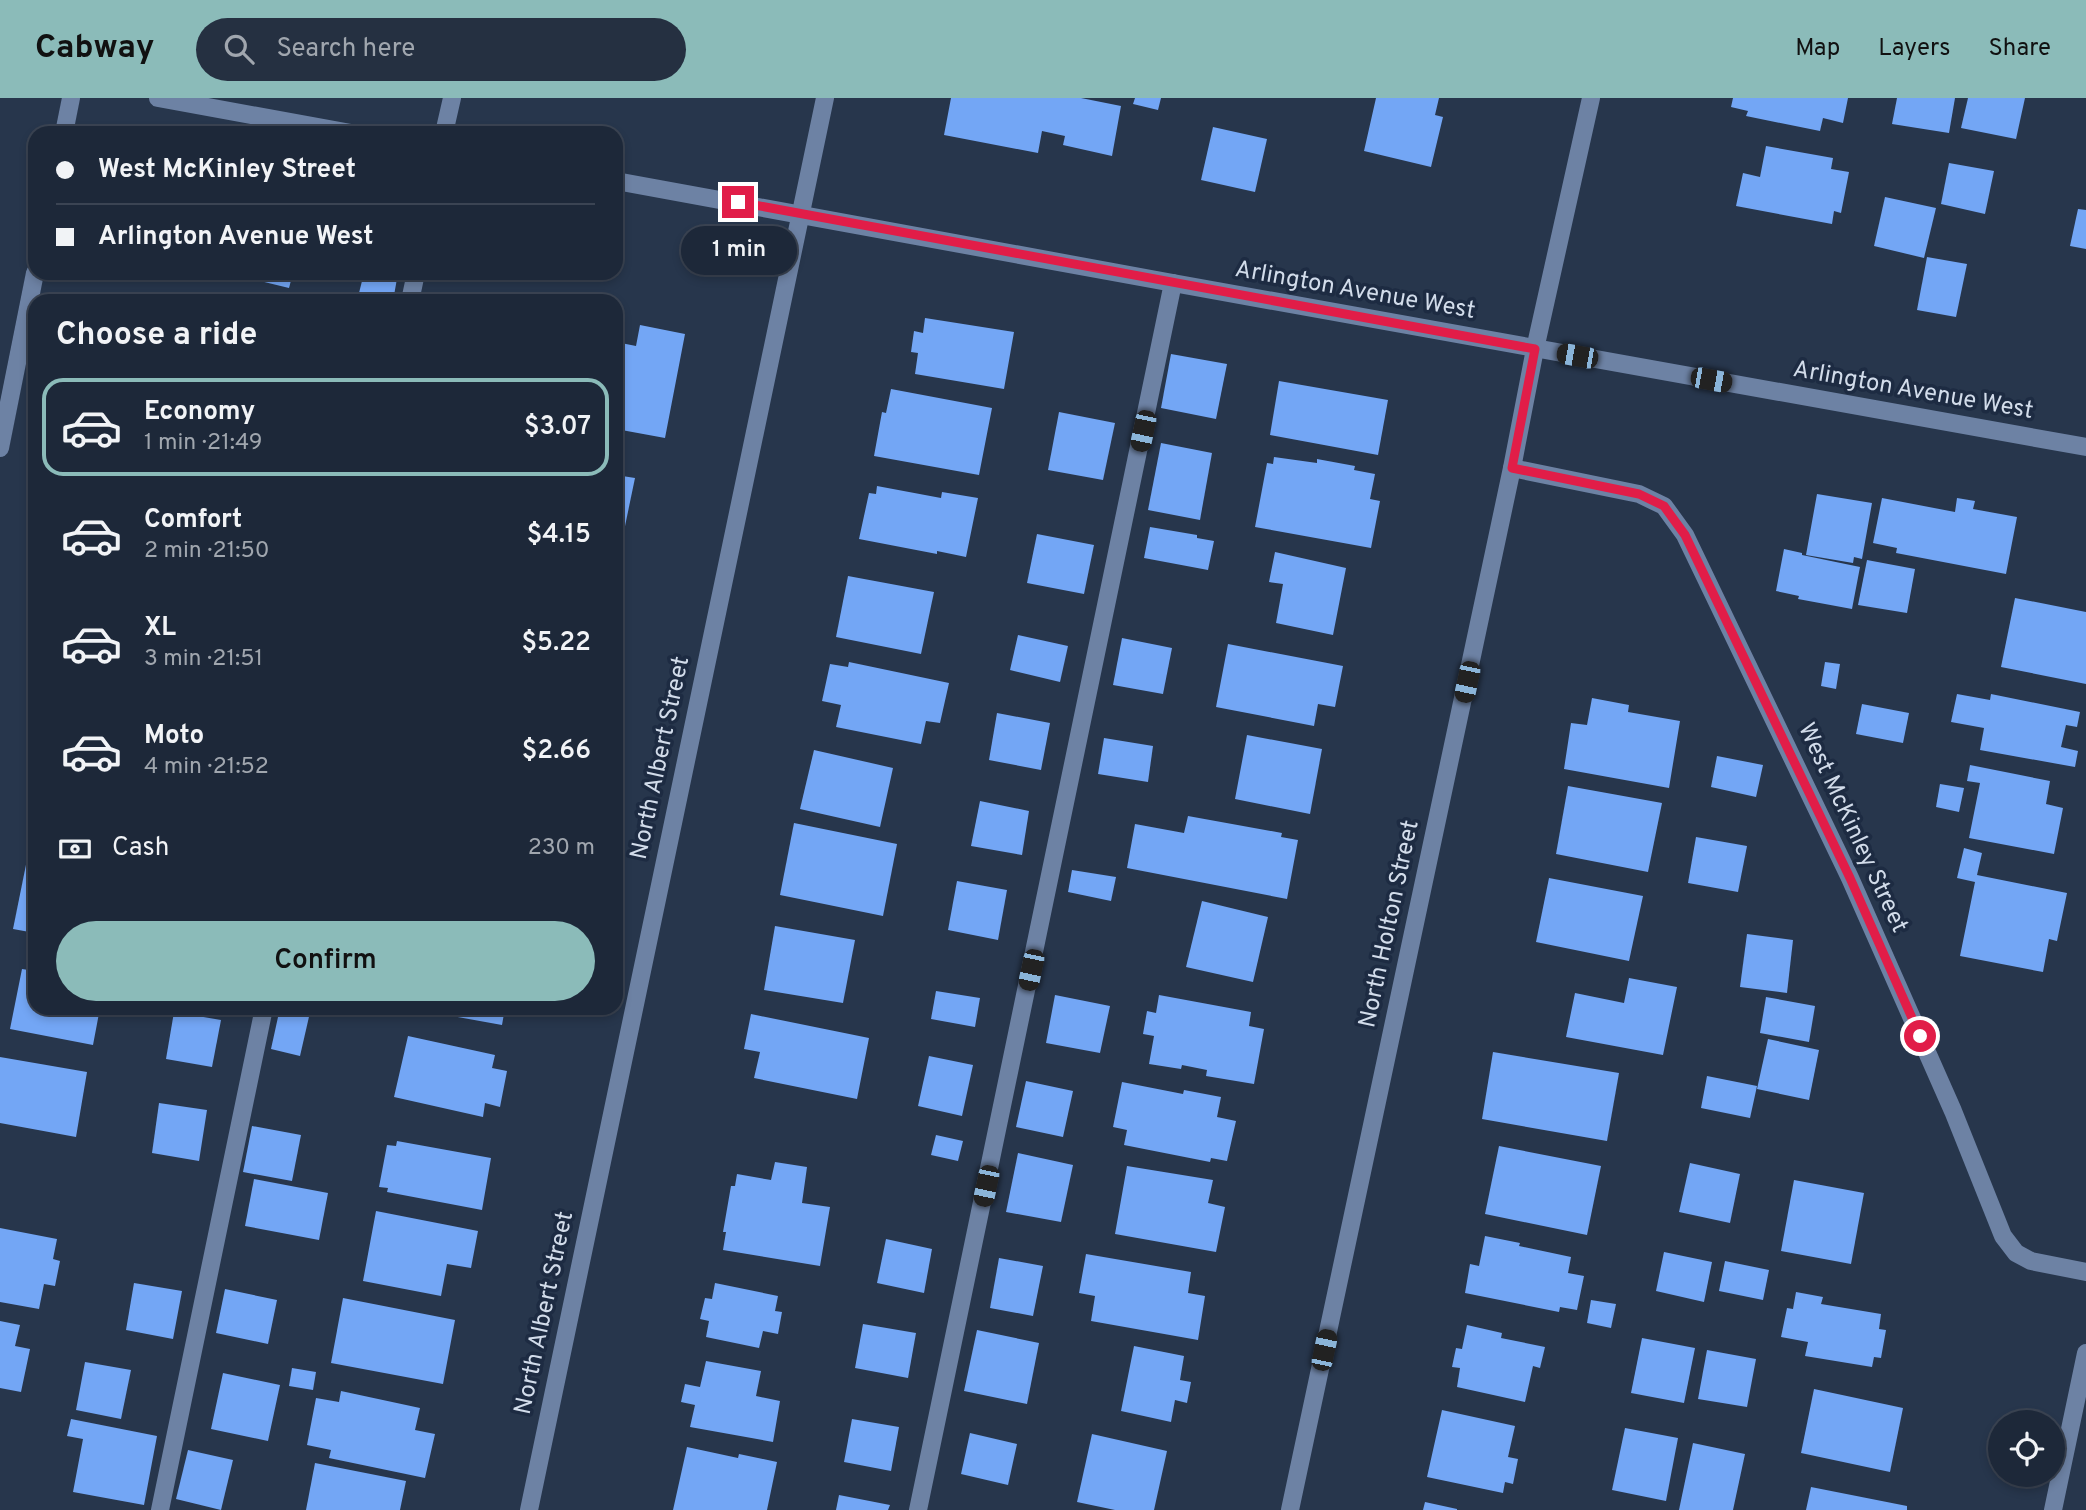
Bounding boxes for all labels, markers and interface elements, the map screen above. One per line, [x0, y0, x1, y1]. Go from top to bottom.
search box [196, 18, 686, 81]
text: Cabway [35, 28, 154, 70]
icon: search [220, 30, 258, 68]
text: Search here [276, 33, 415, 66]
text: Map [1795, 34, 1840, 64]
text: Layers [1878, 34, 1950, 64]
text: Share [1988, 34, 2051, 64]
text: West McKinley Street [98, 154, 356, 187]
route end [722, 186, 754, 218]
text: Arlington Avenue West [98, 221, 373, 254]
callout: 1 min [680, 226, 796, 276]
text: 1 min [712, 236, 766, 265]
street label: Arlington Avenue West [1233, 255, 1477, 327]
text: Choose a ride [56, 316, 257, 356]
car [1555, 342, 1600, 370]
street label: Arlington Avenue West [1791, 355, 2035, 427]
car [1689, 366, 1734, 394]
icon: car [60, 396, 123, 459]
text: Economy [144, 396, 255, 429]
car [1129, 408, 1158, 454]
text: $3.07 [524, 411, 591, 444]
text: 1 min · 21:49 [144, 429, 263, 458]
icon: car [60, 504, 123, 567]
text: Comfort [144, 504, 242, 537]
text: $4.15 [527, 519, 591, 552]
text: 2 min · 21:50 [144, 537, 269, 566]
icon: car [60, 612, 123, 675]
text: XL [144, 612, 176, 645]
text: $5.22 [522, 627, 591, 660]
text: 3 min · 21:51 [144, 645, 263, 674]
street label: North Albert Street [625, 654, 697, 862]
car [1453, 659, 1482, 705]
street label: West McKinley Street [1790, 718, 1914, 938]
icon: car [60, 720, 123, 783]
text: Moto [144, 720, 204, 753]
text: $2.66 [522, 735, 591, 768]
text: 4 min · 21:52 [144, 753, 269, 782]
street label: North Holton Street [1353, 817, 1427, 1031]
icon: cash [56, 830, 94, 868]
text: Cash [112, 832, 169, 865]
text: 230 m [528, 834, 595, 863]
button: Confirm [56, 921, 595, 1001]
car [1017, 947, 1046, 993]
route start [1904, 1020, 1936, 1052]
car [972, 1163, 1001, 1209]
street label: North Albert Street [509, 1209, 581, 1417]
car [1310, 1327, 1339, 1373]
map controls [1988, 1410, 2065, 1487]
button: locate [1988, 1410, 2065, 1487]

